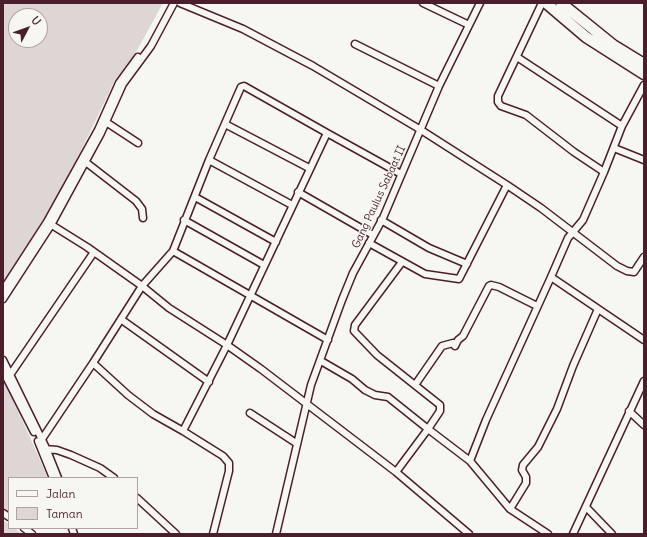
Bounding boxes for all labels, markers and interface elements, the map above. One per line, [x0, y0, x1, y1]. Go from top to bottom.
north arrow [8, 8, 48, 48]
text: U [29, 13, 44, 28]
street label: Gang Paulus Sabaat II [349, 144, 409, 250]
legend [8, 477, 138, 529]
text: Jalan [46, 486, 75, 501]
text: Taman [46, 506, 83, 521]

